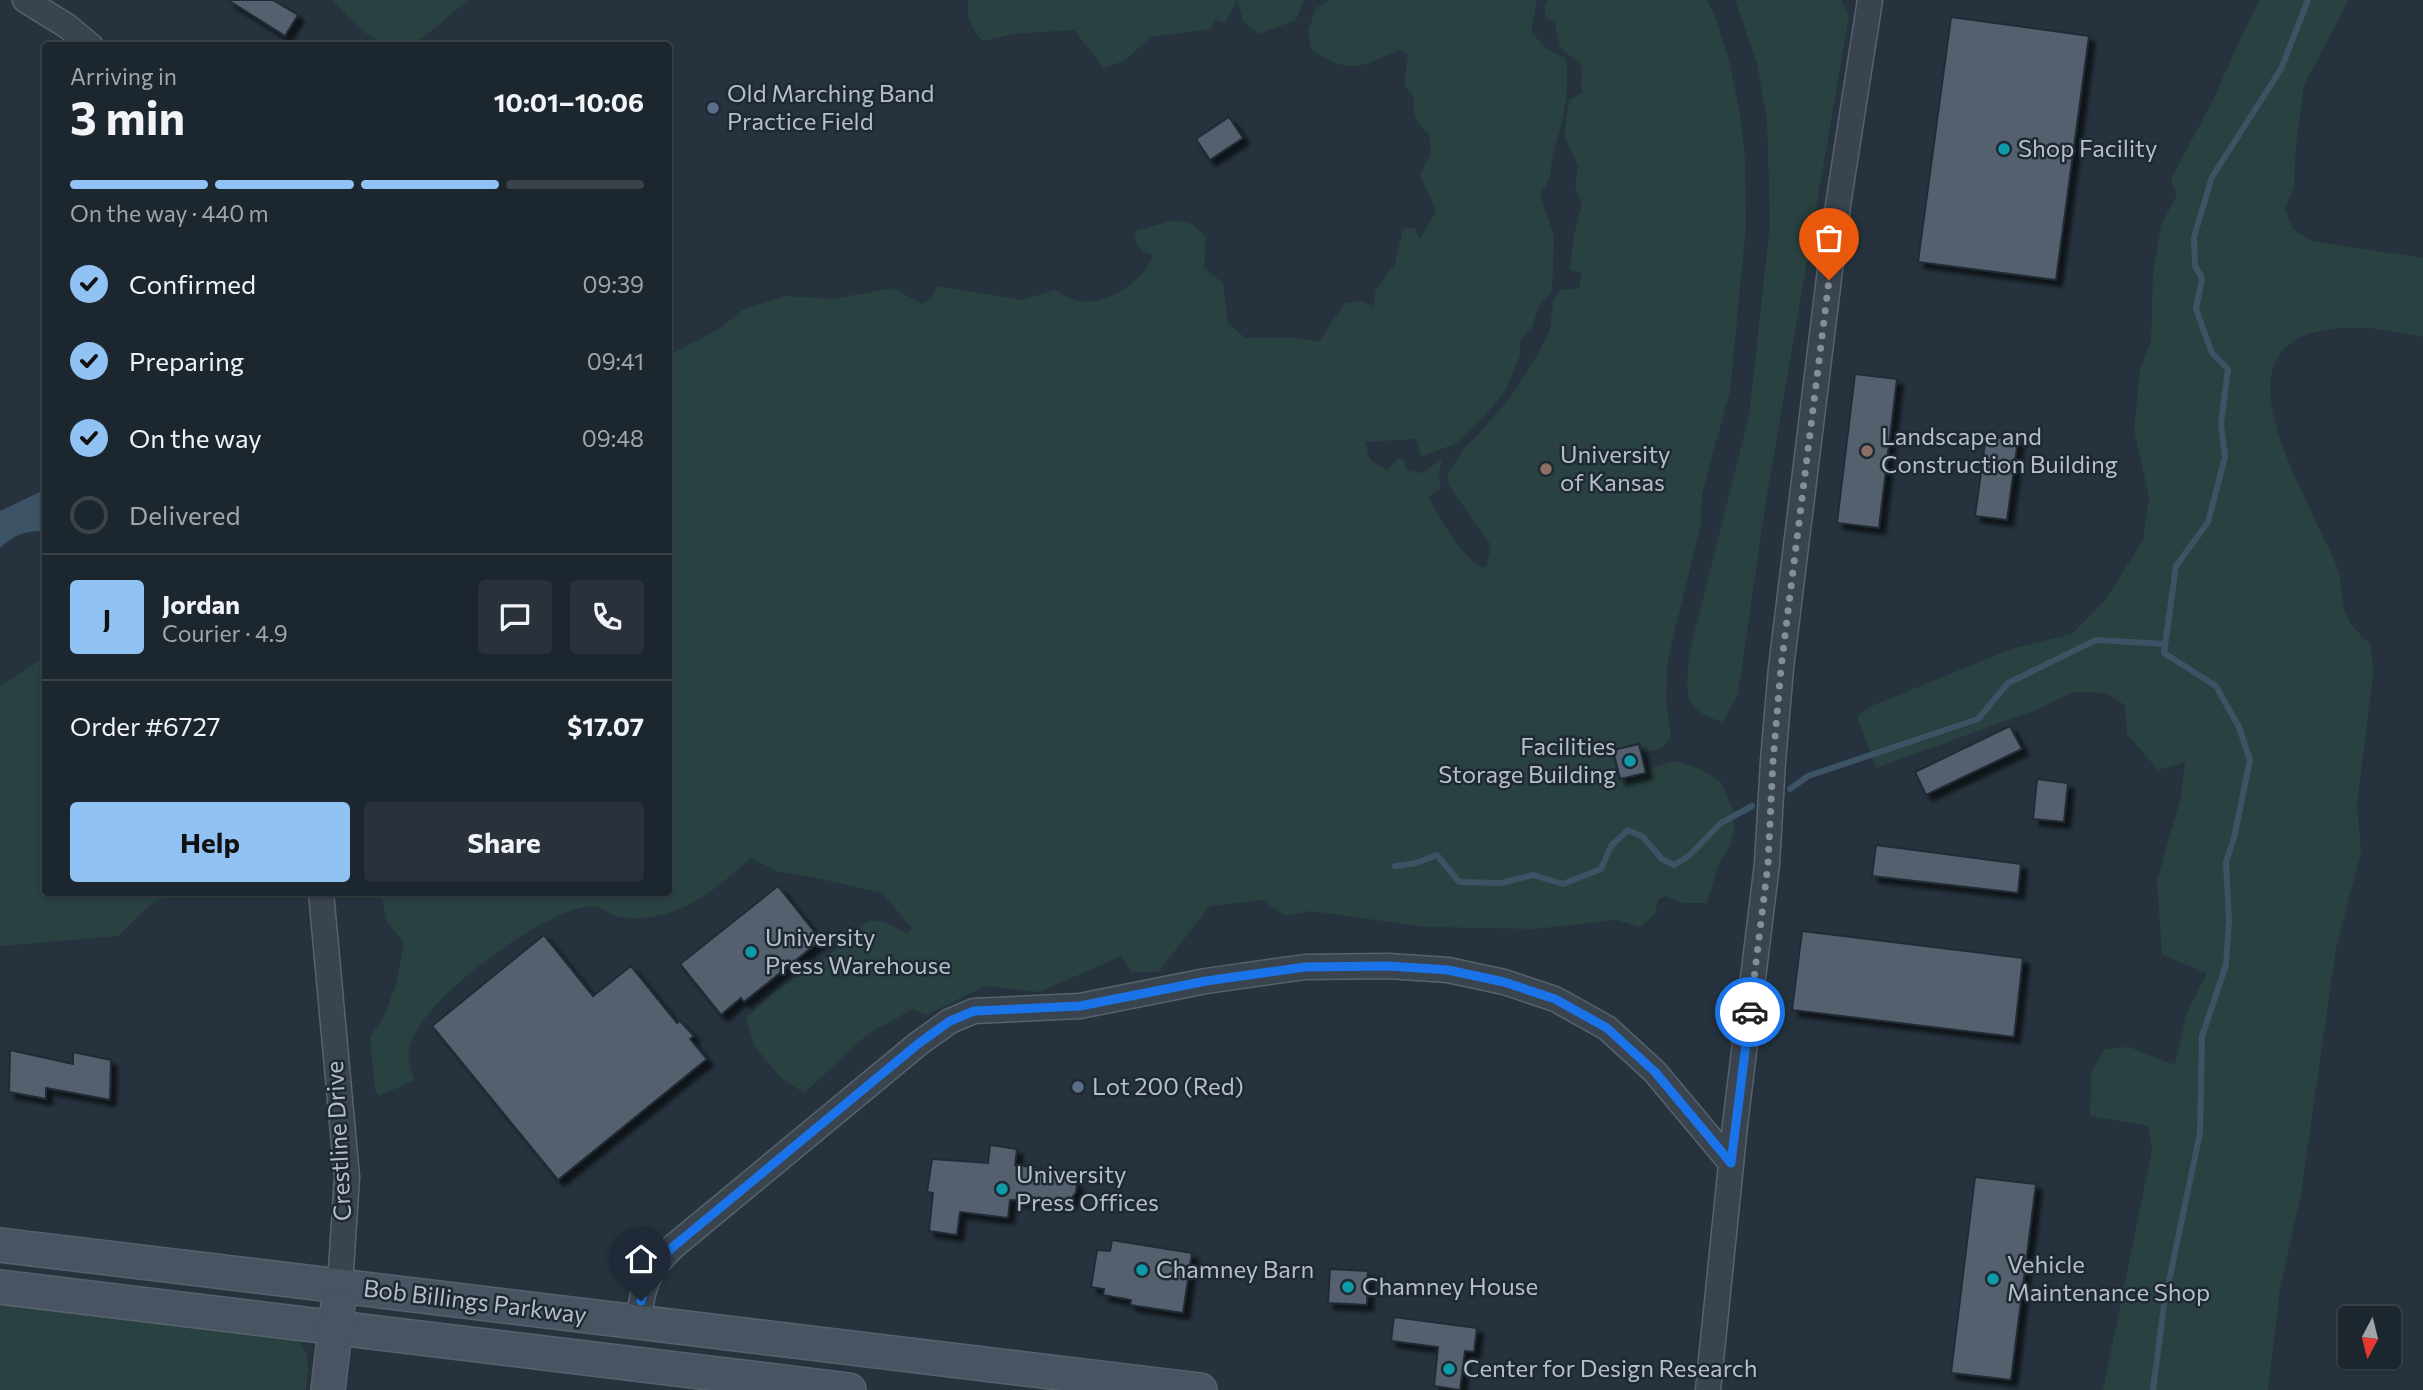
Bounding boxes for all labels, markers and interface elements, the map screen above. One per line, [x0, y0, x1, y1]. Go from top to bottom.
text: Arriving in [70, 62, 177, 90]
place label: Old Marching Band Practice Field [727, 78, 934, 135]
text: 10:01–10:06 [494, 86, 644, 117]
text: 3 min [70, 88, 185, 144]
marker: Old Marching Band Practice Field [705, 100, 721, 116]
place label: Shop Facility [2018, 133, 2157, 162]
marker: Shop Facility [1996, 141, 2012, 157]
text: On the way · 440 m [70, 199, 269, 227]
pin [1799, 208, 1859, 280]
icon: bag [1810, 219, 1848, 257]
icon: check [70, 265, 108, 303]
text: Confirmed [129, 268, 256, 299]
text: 09:39 [583, 270, 644, 298]
icon: check [70, 342, 108, 380]
text: Preparing [129, 345, 244, 376]
text: 09:41 [587, 347, 644, 375]
icon: check [70, 419, 108, 457]
place label: Landscape and Construction Building [1881, 421, 2118, 478]
text: On the way [129, 422, 262, 453]
text: 09:48 [582, 424, 644, 452]
place label: University of Kansas [1560, 439, 1671, 496]
marker: Landscape and Construction Building [1859, 443, 1875, 459]
marker: University of Kansas [1538, 461, 1554, 477]
text: Delivered [129, 499, 240, 530]
button: chat [478, 580, 552, 654]
button: phone [570, 580, 644, 654]
text: Jordan [162, 588, 240, 619]
text: J [103, 602, 111, 633]
text: Courier · 4.9 [162, 619, 288, 647]
text: Order #6727 [70, 710, 221, 741]
text: $17.07 [567, 710, 644, 741]
place label: Facilities Storage Building [1438, 731, 1616, 788]
marker: Facilities Storage Building [1622, 753, 1638, 769]
button: Help [70, 802, 350, 882]
button: Share [364, 802, 644, 882]
place label: University Press Warehouse [765, 922, 951, 979]
marker: University Press Warehouse [743, 944, 759, 960]
courier [1715, 977, 1785, 1047]
icon: car [1731, 993, 1769, 1031]
street label: Crestline Drive [319, 1060, 356, 1222]
place label: Lot 200 (Red) [1092, 1071, 1244, 1100]
marker: Lot 200 (Red) [1070, 1079, 1086, 1095]
place label: University Press Offices [1016, 1159, 1159, 1216]
marker: University Press Offices [994, 1181, 1010, 1197]
pin [611, 1229, 671, 1301]
icon: home [622, 1240, 660, 1278]
place label: Vehicle Maintenance Shop [2007, 1249, 2210, 1306]
place label: Chamney Barn [1156, 1254, 1314, 1283]
marker: Chamney Barn [1134, 1262, 1150, 1278]
place label: Chamney House [1362, 1271, 1538, 1300]
marker: Vehicle Maintenance Shop [1985, 1271, 2001, 1287]
street label: Bob Billings Parkway [362, 1272, 589, 1329]
marker: Chamney House [1340, 1279, 1356, 1295]
north arrow [2338, 1306, 2401, 1368]
map controls [2338, 1306, 2401, 1369]
place label: Center for Design Research [1463, 1353, 1757, 1382]
marker: Center for Design Research [1441, 1361, 1457, 1377]

